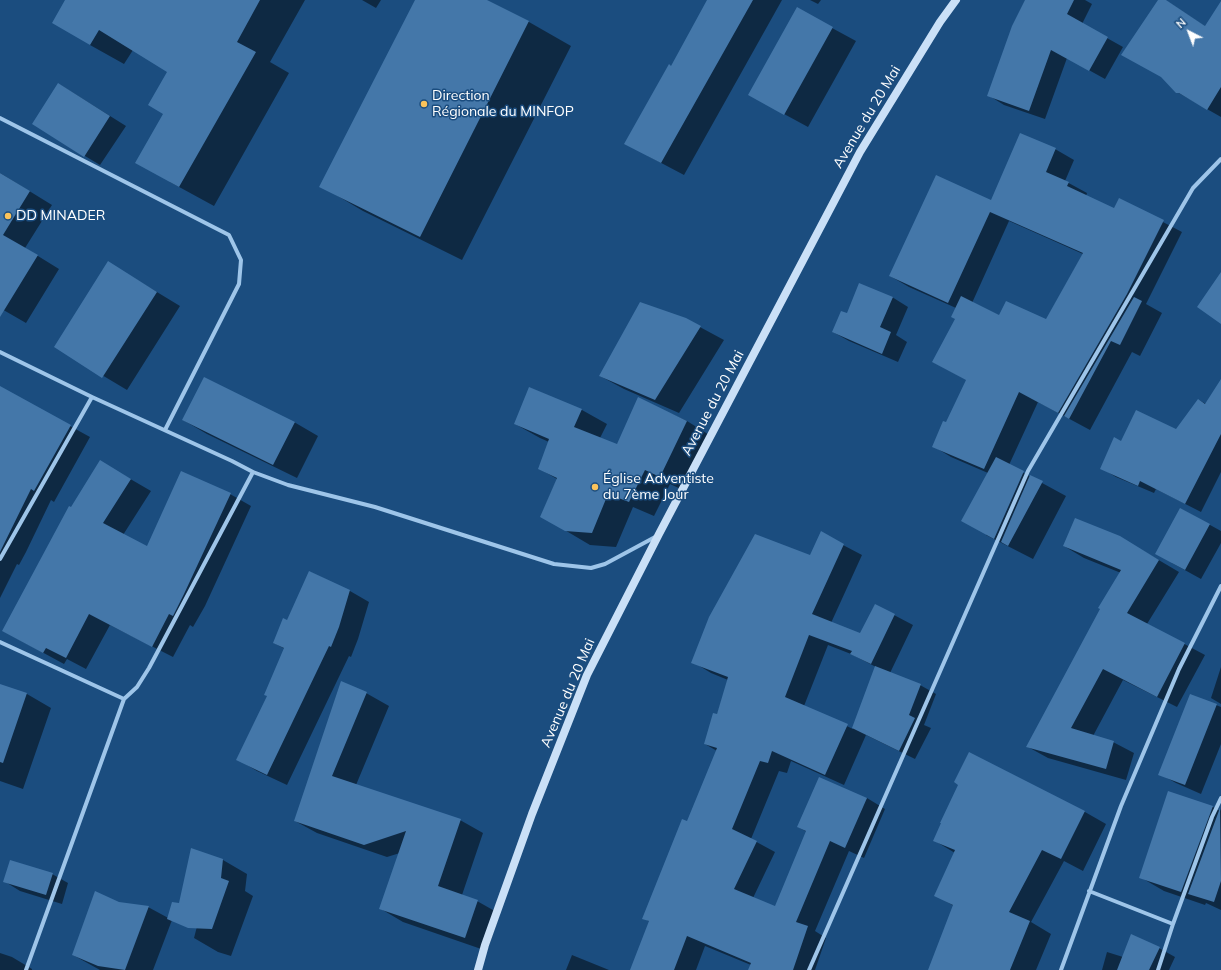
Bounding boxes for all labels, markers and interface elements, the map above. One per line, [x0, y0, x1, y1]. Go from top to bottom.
north arrow [1169, 12, 1209, 52]
text: N [1173, 15, 1189, 31]
street label: Avenue du 20 Mai [830, 63, 904, 171]
place label: Direction Régionale du MINFOP [432, 88, 574, 120]
marker: Direction Régionale du MINFOP [419, 99, 429, 109]
place label: DD MINADER [16, 208, 105, 224]
marker: DD MINADER [3, 211, 13, 221]
street label: Avenue du 20 Mai [678, 348, 748, 458]
place label: Église Adventiste du 7ème Jour [603, 471, 714, 504]
marker: Église Adventiste du 7ème Jour [590, 482, 600, 492]
street label: Avenue du 20 Mai [537, 636, 599, 750]

